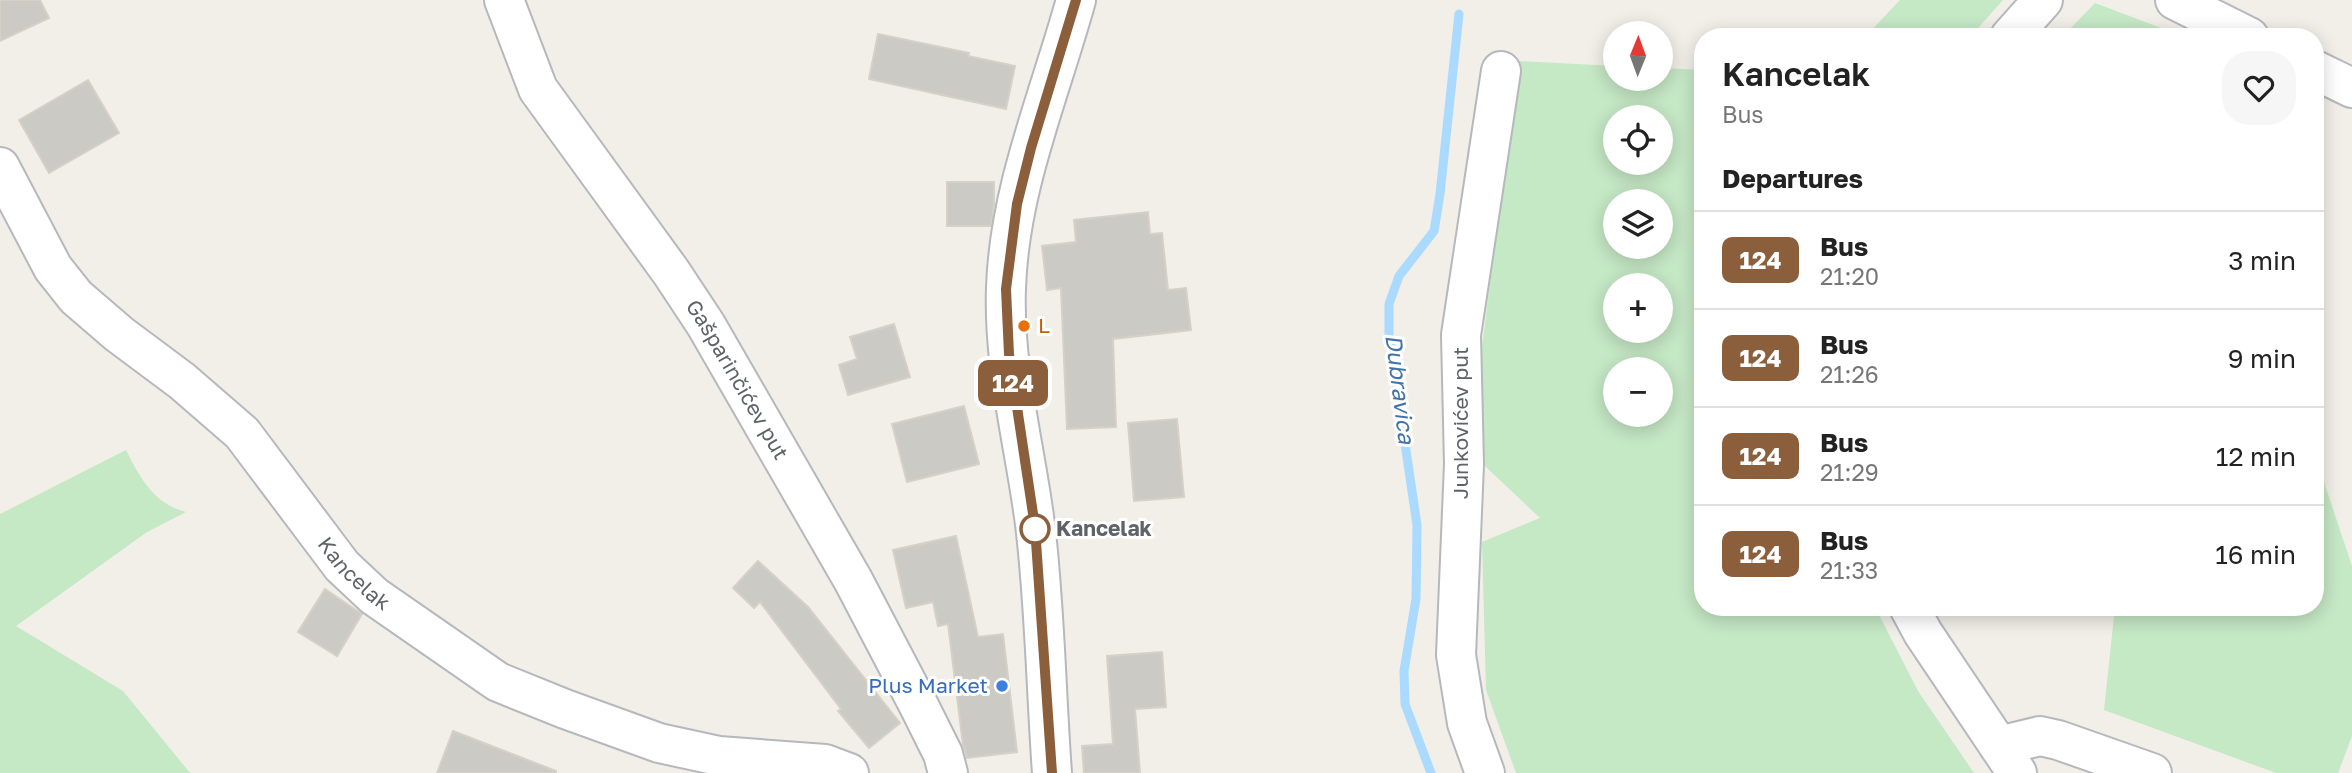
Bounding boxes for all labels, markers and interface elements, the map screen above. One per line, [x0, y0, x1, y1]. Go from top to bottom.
north arrow [1603, 21, 1673, 91]
map controls [1603, 21, 1673, 427]
button: heart [2222, 51, 2296, 125]
text: Kancelak [1722, 54, 1870, 93]
text: Bus [1722, 100, 1764, 128]
button: locate [1603, 105, 1673, 175]
text: Departures [1722, 163, 1863, 194]
button: layers [1603, 189, 1673, 259]
text: Bus [1820, 231, 1868, 262]
text: 124 [1740, 245, 1782, 274]
text: 3 min [2228, 245, 2296, 276]
text: 21:20 [1820, 262, 1879, 290]
button: + [1603, 273, 1673, 343]
street label: Gašparinčićev put [681, 294, 795, 464]
place label: L [1038, 312, 1050, 338]
marker: L [1016, 318, 1032, 334]
text: Bus [1820, 329, 1868, 360]
water label: Dubravica [1380, 333, 1422, 446]
text: 124 [1740, 343, 1782, 372]
text: 9 min [2228, 343, 2296, 374]
street label: Junkovićev put [1447, 347, 1473, 499]
button: − [1603, 357, 1673, 427]
line badge: 124 [973, 360, 1053, 406]
text: 21:26 [1820, 360, 1879, 388]
text: 124 [992, 368, 1034, 397]
text: Bus [1820, 427, 1868, 458]
text: 124 [1740, 441, 1782, 470]
text: 12 min [2216, 441, 2296, 472]
text: 21:29 [1820, 458, 1879, 486]
marker: Kancelak [1020, 514, 1050, 544]
place label: Kancelak [1056, 515, 1152, 541]
text: Bus [1820, 525, 1868, 556]
street label: Kancelak [313, 531, 396, 615]
text: 124 [1740, 539, 1782, 568]
text: 16 min [2215, 539, 2296, 570]
text: 21:33 [1820, 556, 1878, 584]
place label: Plus Market [868, 672, 988, 698]
marker: Plus Market [994, 678, 1010, 694]

